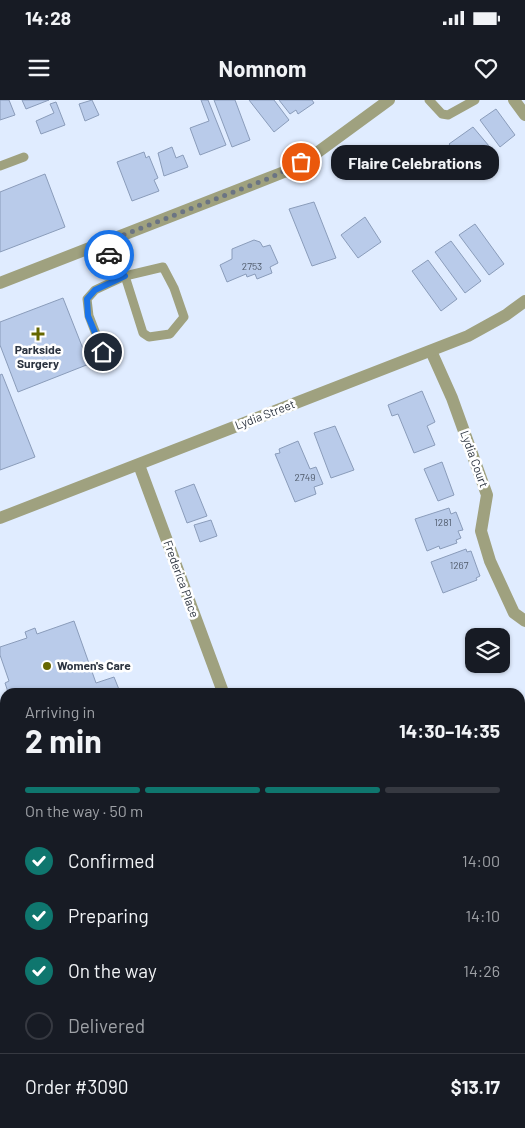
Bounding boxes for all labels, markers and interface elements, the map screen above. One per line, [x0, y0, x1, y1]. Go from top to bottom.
text: 14:28 [25, 6, 71, 29]
icon: menu [25, 54, 53, 82]
icon: heart [472, 54, 500, 82]
text: Nomnom [219, 55, 306, 81]
pin [280, 141, 322, 183]
callout: Flaire Celebrations [331, 144, 498, 180]
icon: bag [287, 148, 315, 176]
text: Flaire Celebrations [348, 153, 482, 172]
courier [84, 230, 134, 280]
icon: car [95, 241, 123, 269]
house number: 2753 [242, 260, 262, 272]
marker: Parkside Surgery [31, 327, 45, 341]
pin [82, 331, 124, 373]
icon: home [89, 338, 117, 366]
place label: Parkside Surgery [15, 342, 62, 370]
street label: Lydia Street [233, 396, 297, 432]
street label: Lydia Court [458, 428, 492, 489]
house number: 2749 [295, 471, 315, 483]
house number: 1281 [434, 516, 452, 528]
street label: Frederica Place [161, 538, 202, 619]
house number: 1267 [450, 559, 469, 571]
map controls [465, 628, 510, 673]
button: layers [465, 628, 510, 673]
place label: Women's Care [57, 658, 131, 672]
marker: Women's Care [41, 660, 53, 672]
text: Arriving in [25, 702, 95, 721]
text: 14:30–14:35 [399, 719, 500, 742]
text: 2 min [25, 721, 102, 759]
text: On the way · 50 m [25, 801, 143, 820]
icon: check [25, 847, 53, 875]
text: Confirmed [68, 849, 155, 872]
text: 14:00 [462, 851, 500, 870]
icon: check [25, 902, 53, 930]
text: Preparing [68, 904, 149, 927]
text: 14:10 [466, 906, 500, 925]
icon: check [25, 957, 53, 985]
text: On the way [68, 959, 157, 982]
text: 14:26 [463, 961, 500, 980]
text: Delivered [68, 1014, 145, 1037]
text: Order #3090 [25, 1075, 129, 1098]
text: $13.17 [451, 1075, 500, 1098]

